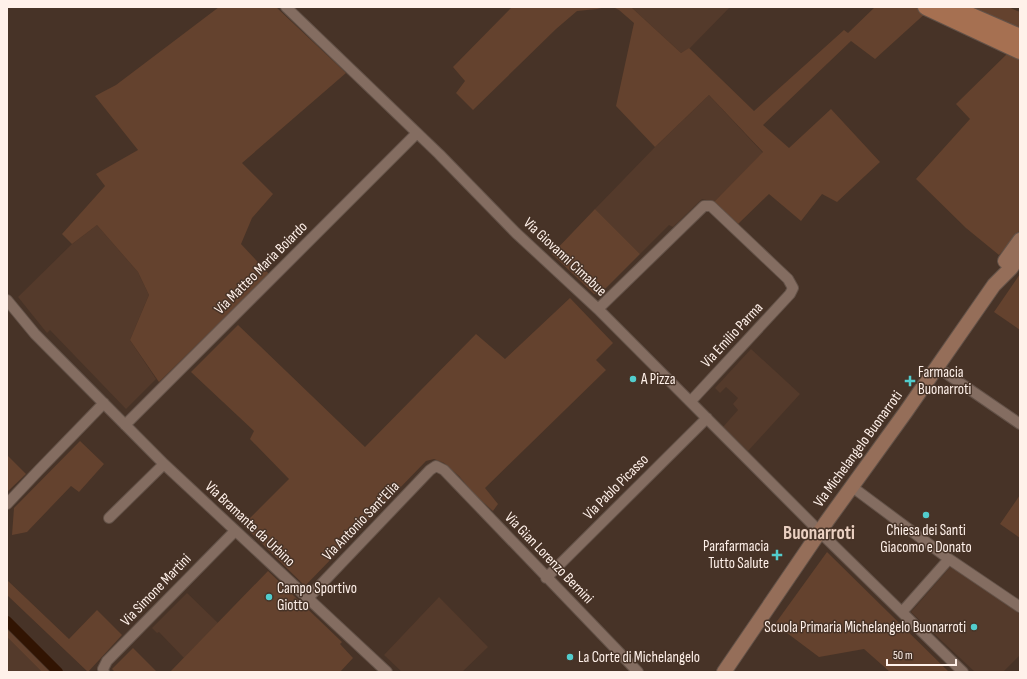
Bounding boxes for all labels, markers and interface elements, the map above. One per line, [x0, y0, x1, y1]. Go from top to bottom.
street label: Via Giovanni Cimabue [519, 213, 611, 301]
street label: Via Matteo Maria Boiardo [210, 217, 312, 319]
street label: Via Emilio Parma [697, 298, 767, 372]
place label: Farmacia Buonarroti [918, 363, 972, 399]
place label: A Pizza [640, 370, 676, 389]
marker: A Pizza [628, 374, 638, 384]
marker: Farmacia Buonarroti [905, 376, 915, 386]
street label: Via Michelangelo Buonarroti [809, 387, 907, 511]
street label: Via Pablo Picasso [579, 450, 653, 524]
street label: Via Bramante da Urbino [201, 477, 299, 571]
street label: Via Antonio Sant'Elia [318, 477, 404, 565]
street label: Via Gian Lorenzo Bernini [501, 508, 598, 608]
marker: Chiesa dei Santi Giacomo e Donato [921, 510, 931, 520]
place label: Chiesa dei Santi Giacomo e Donato [880, 521, 972, 557]
district label: Buonarroti [783, 522, 855, 545]
place label: Parafarmacia Tutto Salute [703, 537, 769, 573]
street label: Via Simone Martini [117, 550, 195, 630]
marker: Parafarmacia Tutto Salute [772, 550, 782, 560]
place label: Campo Sportivo Giotto [277, 579, 357, 615]
marker: Campo Sportivo Giotto [264, 592, 274, 602]
place label: Scuola Primaria Michelangelo Buonarroti [764, 618, 966, 637]
marker: Scuola Primaria Michelangelo Buonarroti [969, 622, 979, 632]
scale bar [887, 641, 956, 667]
place label: La Corte di Michelangelo [578, 648, 700, 667]
text: 50 m [893, 648, 913, 663]
marker: La Corte di Michelangelo [565, 652, 575, 662]

